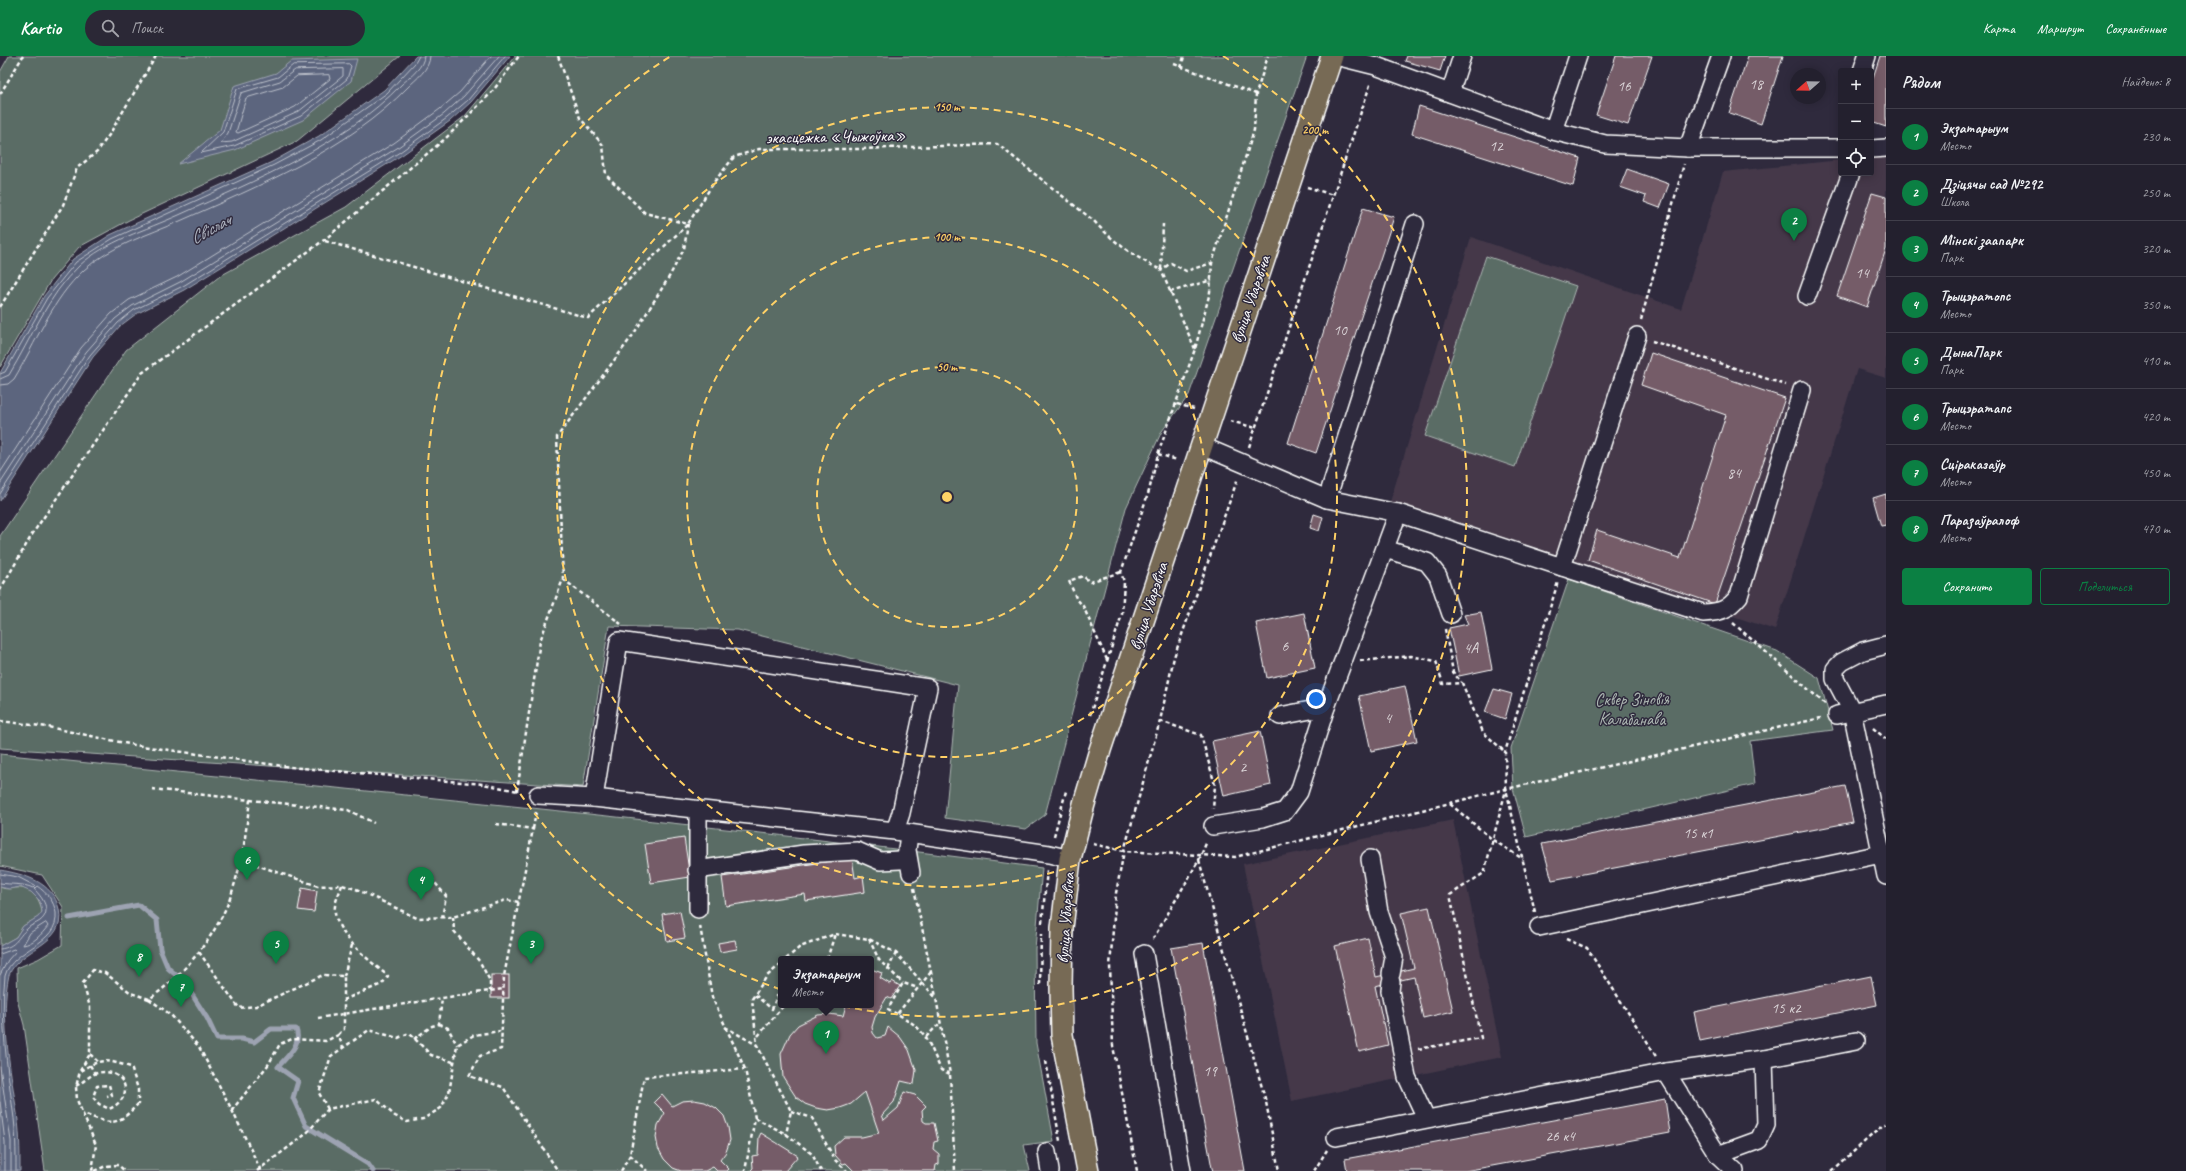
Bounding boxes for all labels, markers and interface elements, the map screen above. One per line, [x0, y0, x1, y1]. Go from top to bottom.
search box [85, 10, 365, 46]
text: Kartio [20, 16, 61, 40]
icon: search [99, 17, 121, 39]
text: Поиск [131, 19, 163, 38]
text: Карта [1983, 20, 2015, 37]
text: Маршрут [2037, 20, 2083, 37]
text: Сохранённые [2105, 20, 2166, 37]
north arrow [1790, 68, 1826, 104]
map controls [1838, 68, 1874, 176]
button: + [1838, 68, 1874, 104]
text: Рядом [1902, 72, 1940, 93]
text: Найдено: 8 [2122, 74, 2170, 90]
house number: 18 [1749, 75, 1764, 94]
house number: 16 [1617, 77, 1632, 96]
text: 150 m [934, 99, 961, 115]
button: − [1838, 104, 1874, 140]
text: Экзатарыум [1940, 119, 2008, 138]
text: 200 m [1302, 122, 1329, 138]
street label: экасцежка «Чыжоўка» [766, 125, 906, 148]
text: 1 [1912, 129, 1918, 145]
text: 230 m [2142, 129, 2170, 145]
house number: 12 [1489, 137, 1504, 156]
text: Место [1940, 138, 1971, 154]
button: locate [1838, 140, 1874, 176]
text: Дзіцячы сад №292 [1940, 175, 2043, 194]
text: 2 [1912, 185, 1918, 201]
text: 250 m [2142, 185, 2170, 201]
text: Школа [1940, 194, 1969, 210]
water label: Свіслач [186, 208, 237, 249]
pin: 2 [1781, 208, 1807, 241]
text: 100 m [934, 229, 961, 245]
text: Мінскі заапарк [1940, 231, 2023, 250]
text: 3 [1912, 241, 1918, 257]
text: 320 m [2142, 241, 2170, 257]
text: Парк [1940, 250, 1963, 266]
street label: вуліца Убарэвіча [1226, 251, 1276, 346]
house number: 14 [1855, 264, 1870, 283]
text: Трыцэратопс [1940, 287, 2010, 306]
text: 4 [1912, 297, 1918, 313]
text: 350 m [2142, 297, 2170, 313]
text: Место [1940, 306, 1971, 322]
house number: 10 [1333, 321, 1348, 340]
text: ДынаПарк [1940, 343, 2001, 362]
text: 5 [1912, 353, 1918, 369]
text: 410 m [2142, 353, 2170, 369]
text: 50 m [937, 359, 958, 375]
text: Парк [1940, 362, 1963, 378]
text: Трыцэратапс [1940, 399, 2011, 418]
text: 6 [1912, 409, 1918, 425]
text: 420 m [2142, 409, 2170, 425]
text: Место [1940, 418, 1971, 434]
text: Сціраказаўр [1940, 455, 2005, 474]
house number: 84 [1727, 464, 1742, 483]
text: 7 [1912, 465, 1918, 481]
text: 450 m [2142, 465, 2170, 481]
text: Место [1940, 474, 1971, 490]
centre of rings [940, 490, 954, 504]
text: Паразаўралоф [1940, 511, 2019, 530]
text: 8 [1912, 521, 1918, 537]
text: 470 m [2142, 521, 2170, 537]
text: Место [1940, 530, 1971, 546]
street label: вуліца Убарэвіча [1124, 558, 1173, 653]
button: Сохранить [1902, 568, 2032, 605]
button: Поделиться [2040, 568, 2170, 605]
house number: 6 [1282, 637, 1290, 656]
house number: 4А [1464, 639, 1480, 658]
your location [1306, 689, 1326, 709]
park label: Сквер Зіновія Калабанава [1595, 689, 1670, 730]
house number: 4 [1385, 709, 1393, 728]
house number: 2 [1240, 758, 1248, 777]
house number: 15 к1 [1683, 824, 1714, 843]
pin: 6 [234, 847, 260, 880]
pin: 4 [408, 867, 434, 900]
street label: вуліца Убарэвіча [1052, 870, 1079, 964]
pin: 5 [263, 931, 289, 964]
pin: 3 [518, 931, 544, 964]
pin: 8 [126, 944, 152, 977]
popup [778, 956, 874, 1008]
text: Экзатарыум [792, 965, 860, 984]
pin: 7 [168, 974, 194, 1007]
text: Место [792, 984, 823, 1000]
house number: 15 к2 [1771, 999, 1802, 1018]
pin: 1 [813, 1021, 839, 1054]
house number: 19 [1203, 1062, 1218, 1081]
house number: 26 к4 [1545, 1127, 1576, 1146]

